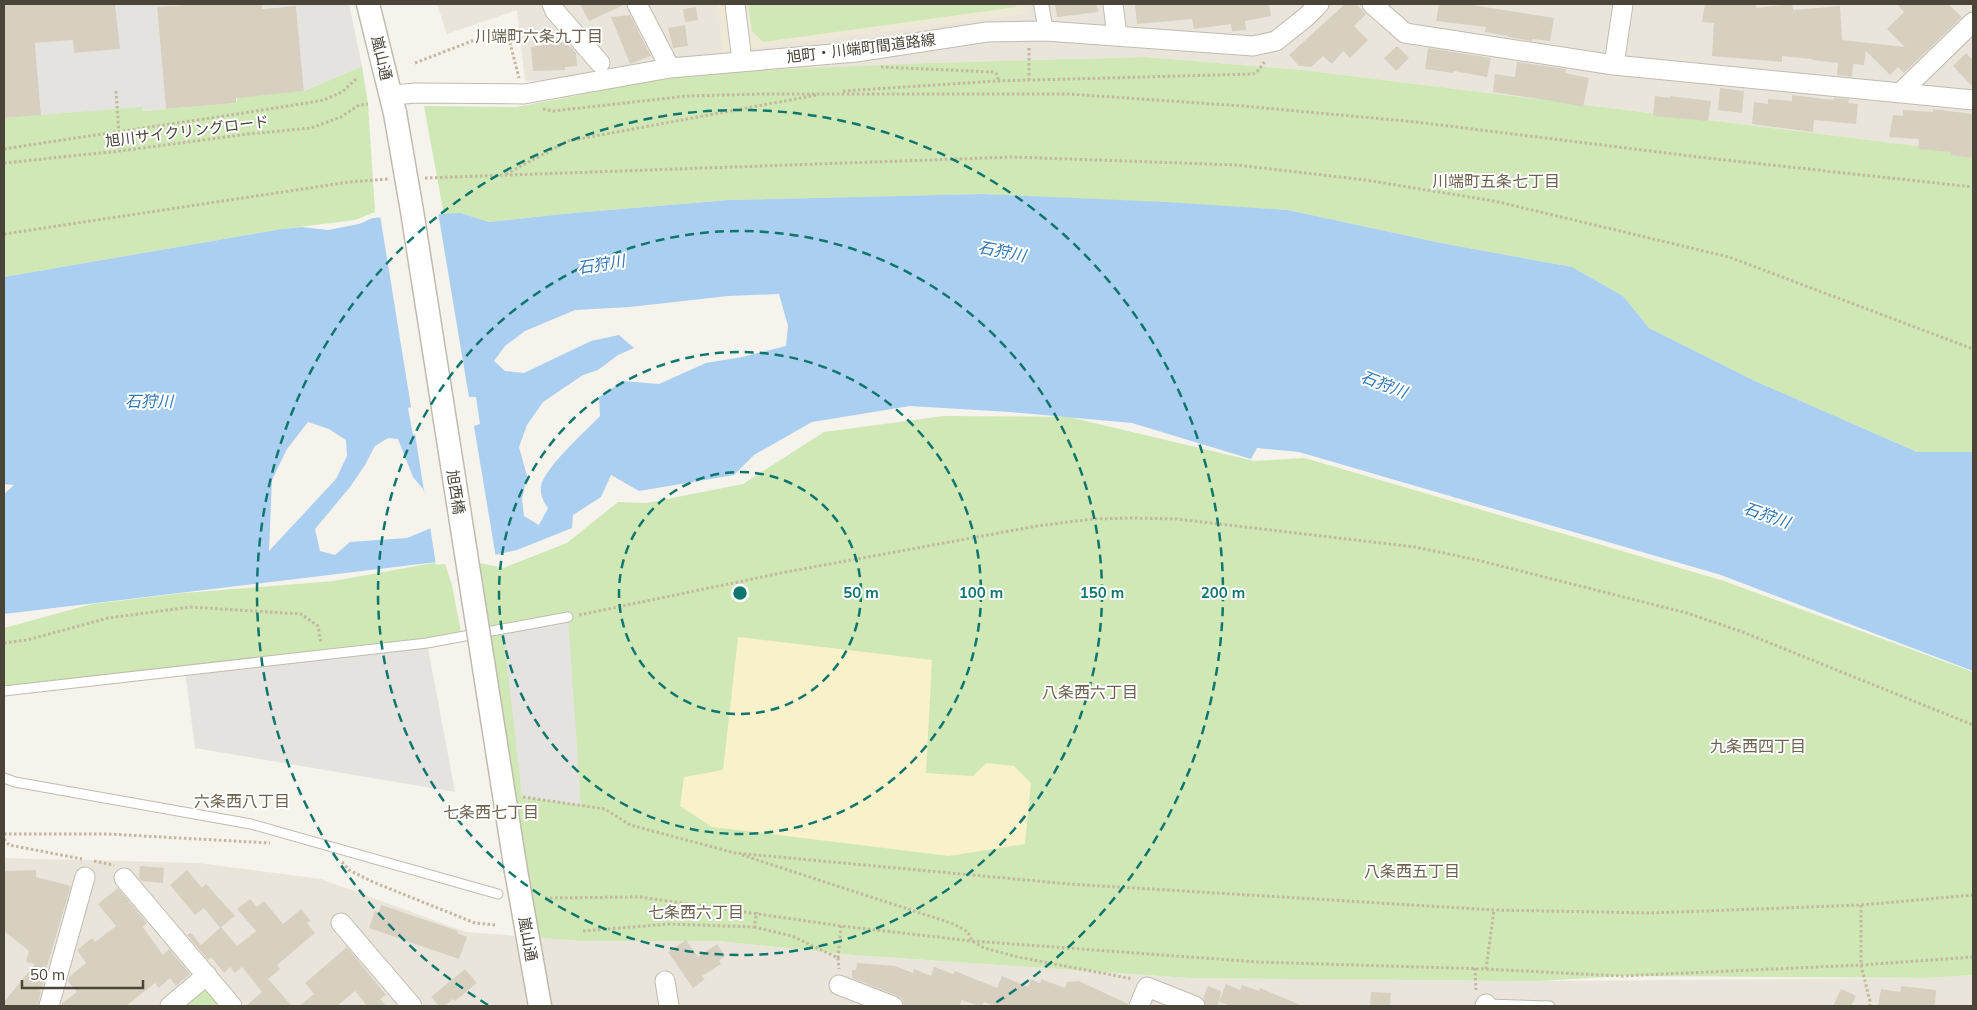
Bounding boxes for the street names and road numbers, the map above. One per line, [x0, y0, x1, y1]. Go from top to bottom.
street label: 旭町・川端町間道路線 [785, 29, 937, 67]
street label: 嵐山通 [368, 34, 396, 82]
street label: 旭川サイクリングロード [104, 112, 270, 150]
street label: 旭西橋 [443, 468, 469, 516]
street label: 嵐山通 [515, 915, 541, 963]

